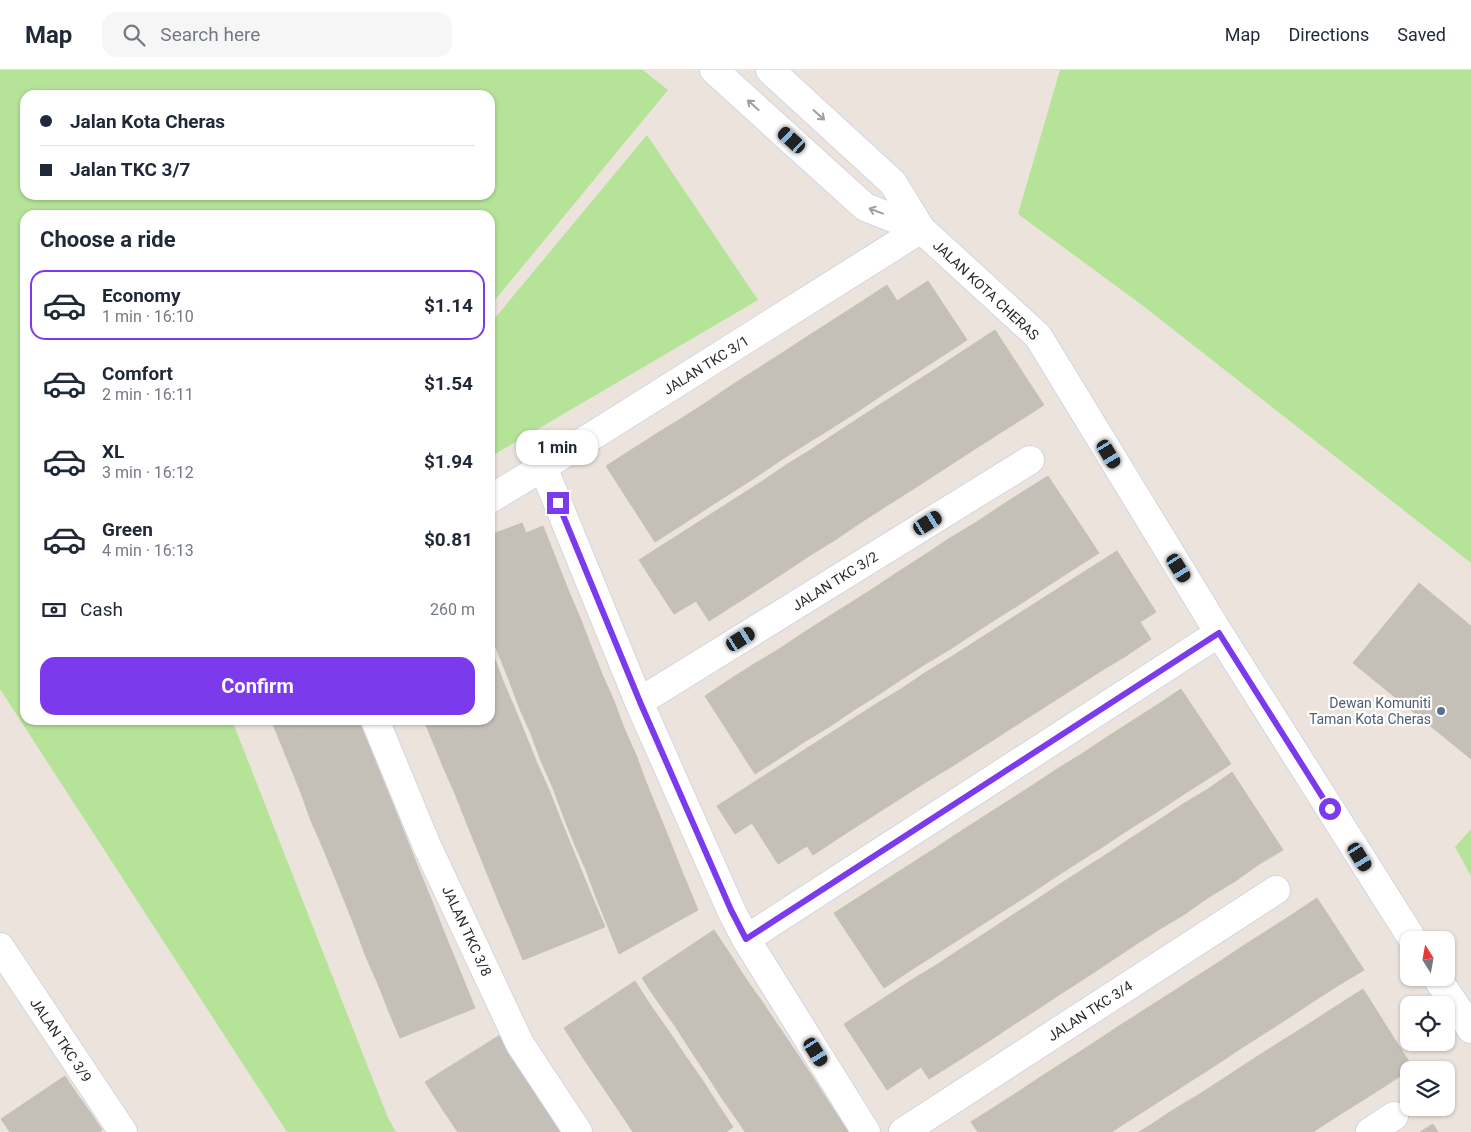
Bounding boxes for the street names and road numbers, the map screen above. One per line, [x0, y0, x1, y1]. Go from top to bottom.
street label: JALAN KOTA CHERAS [930, 237, 1042, 343]
street label: JALAN TKC 3/1 [660, 332, 752, 398]
street label: JALAN TKC 3/2 [789, 548, 881, 614]
street label: JALAN TKC 3/8 [439, 883, 495, 979]
street label: JALAN TKC 3/4 [1045, 978, 1135, 1044]
street label: JALAN TKC 3/9 [27, 995, 95, 1085]

